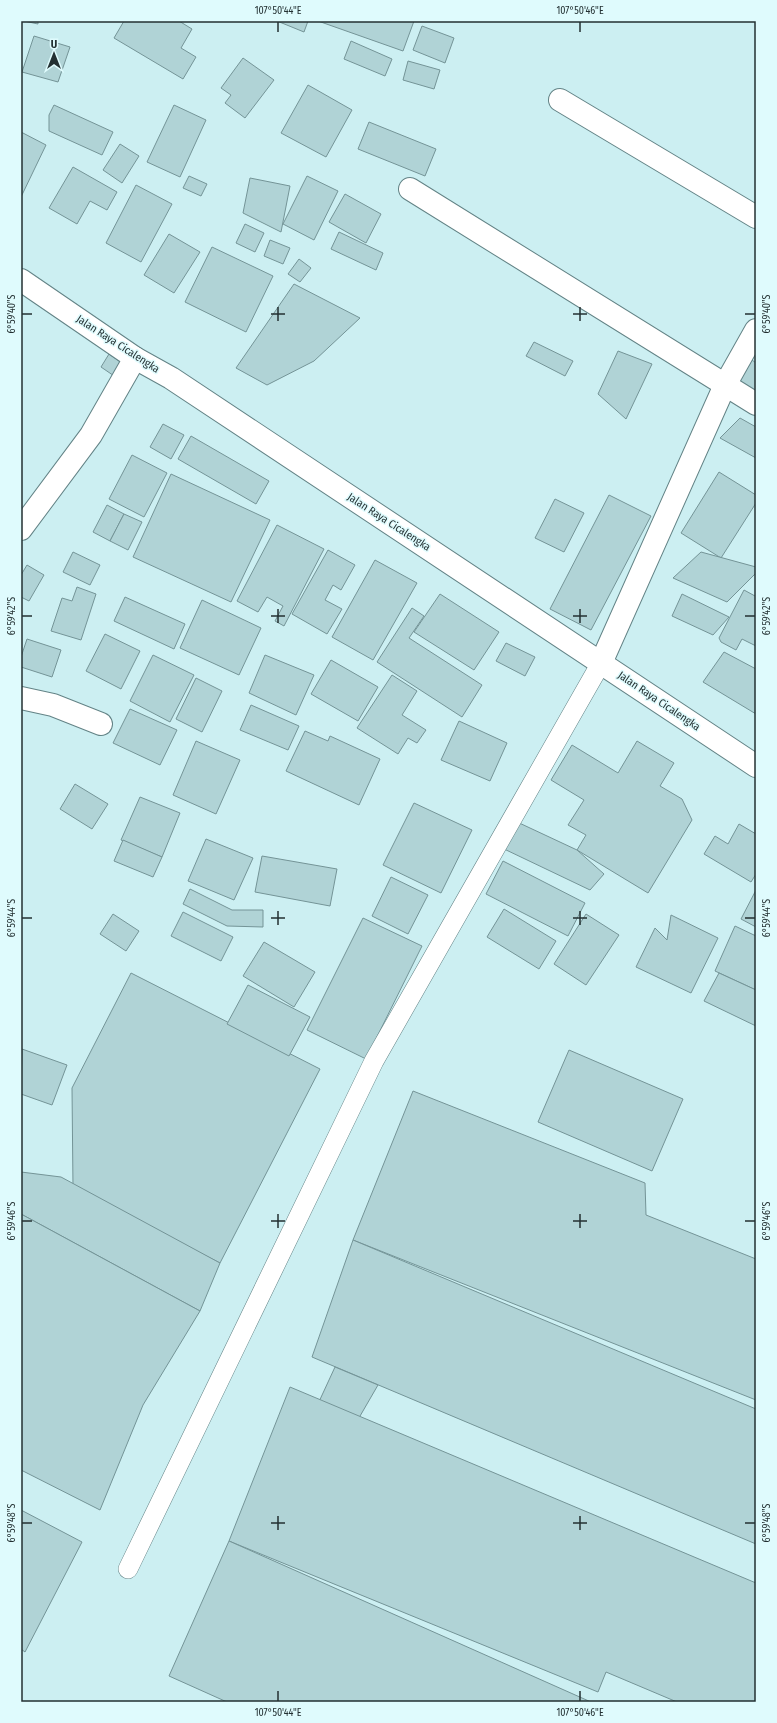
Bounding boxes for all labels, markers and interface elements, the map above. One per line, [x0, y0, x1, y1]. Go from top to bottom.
text: 107°50'44"E [255, 5, 302, 17]
text: 107°50'46"E [556, 5, 604, 17]
north arrow [34, 34, 74, 74]
text: U [51, 38, 57, 51]
text: 6°59'40"S [6, 294, 18, 334]
text: 6°59'40"S [761, 294, 773, 334]
street label: Jalan Raya Cicalengka [74, 312, 162, 376]
street label: Jalan Raya Cicalengka [345, 490, 433, 554]
text: 6°59'42"S [6, 597, 18, 635]
text: 6°59'42"S [761, 597, 773, 635]
street label: Jalan Raya Cicalengka [615, 669, 703, 733]
text: 6°59'44"S [6, 899, 18, 937]
text: 6°59'44"S [761, 899, 773, 937]
text: 6°59'46"S [6, 1202, 18, 1240]
text: 6°59'46"S [761, 1202, 773, 1240]
text: 6°59'48"S [6, 1504, 18, 1542]
text: 6°59'48"S [761, 1504, 773, 1542]
text: 107°50'44"E [255, 1707, 302, 1719]
text: 107°50'46"E [556, 1707, 604, 1719]

